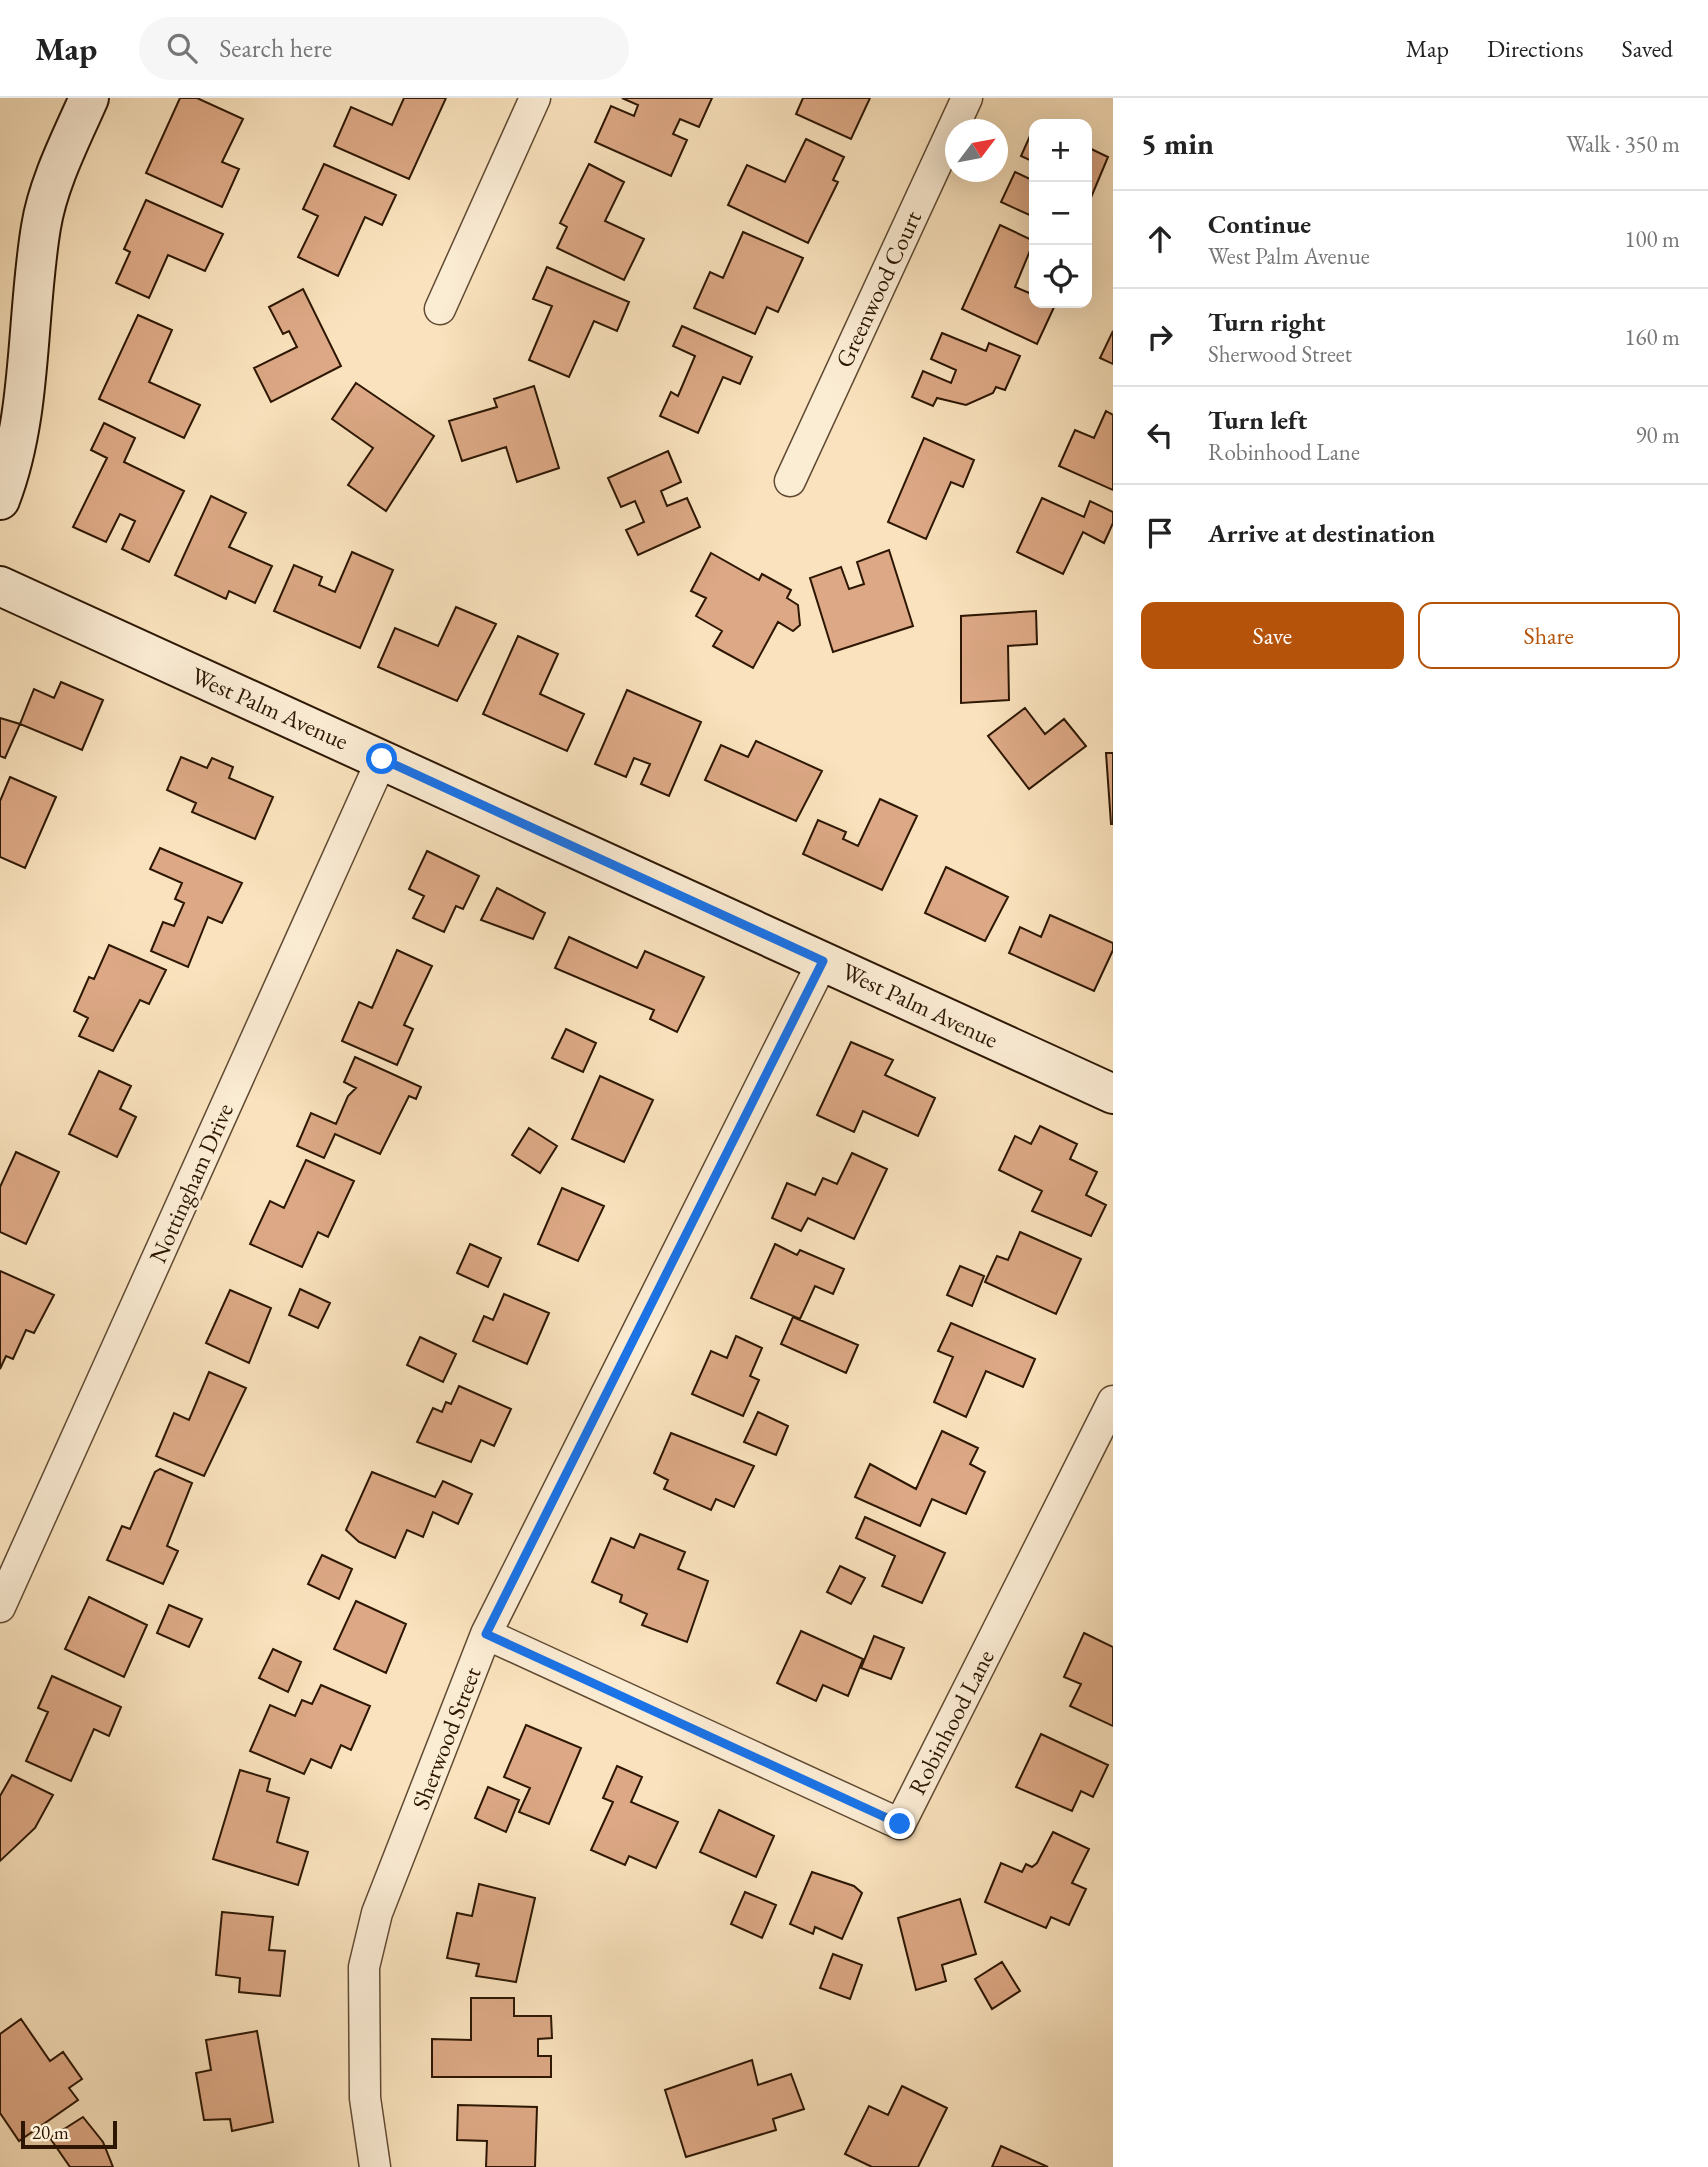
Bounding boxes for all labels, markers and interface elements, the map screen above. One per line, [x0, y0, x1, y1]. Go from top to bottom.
search box [139, 17, 629, 80]
text: Map [35, 27, 97, 70]
icon: search [163, 29, 201, 67]
text: Search here [219, 31, 332, 65]
text: Map [1406, 33, 1449, 64]
text: Directions [1487, 33, 1584, 64]
text: Saved [1622, 33, 1673, 64]
north arrow [945, 119, 1008, 182]
map controls [1029, 119, 1092, 308]
button: + [1029, 119, 1092, 182]
text: 5 min [1141, 124, 1214, 163]
text: Walk · 350 m [1566, 129, 1680, 159]
button: − [1029, 182, 1092, 245]
street label: Greenwood Court [828, 205, 928, 372]
text: Continue [1208, 207, 1311, 241]
icon: ahead [1141, 220, 1179, 258]
text: 100 m [1624, 224, 1680, 254]
text: West Palm Avenue [1208, 241, 1370, 271]
button: locate [1029, 245, 1092, 308]
text: Turn right [1208, 305, 1326, 339]
icon: right [1141, 318, 1179, 356]
text: 160 m [1624, 322, 1680, 352]
text: Sherwood Street [1208, 339, 1352, 369]
text: Turn left [1208, 403, 1307, 437]
icon: left [1141, 416, 1179, 454]
text: 90 m [1635, 420, 1680, 450]
text: Robinhood Lane [1208, 437, 1360, 467]
icon: arrive [1141, 514, 1179, 552]
text: Arrive at destination [1208, 516, 1435, 550]
button: Save [1141, 602, 1404, 669]
button: Share [1418, 602, 1680, 669]
street label: West Palm Avenue [187, 660, 353, 756]
route start [366, 743, 397, 774]
street label: West Palm Avenue [837, 955, 1003, 1055]
street label: Nottingham Drive [142, 1098, 240, 1268]
street label: Robinhood Lane [901, 1644, 1001, 1800]
street label: Sherwood Street [405, 1662, 488, 1814]
route end [884, 1808, 915, 1839]
scale bar [21, 2118, 117, 2150]
text: 20 m [32, 2120, 69, 2145]

